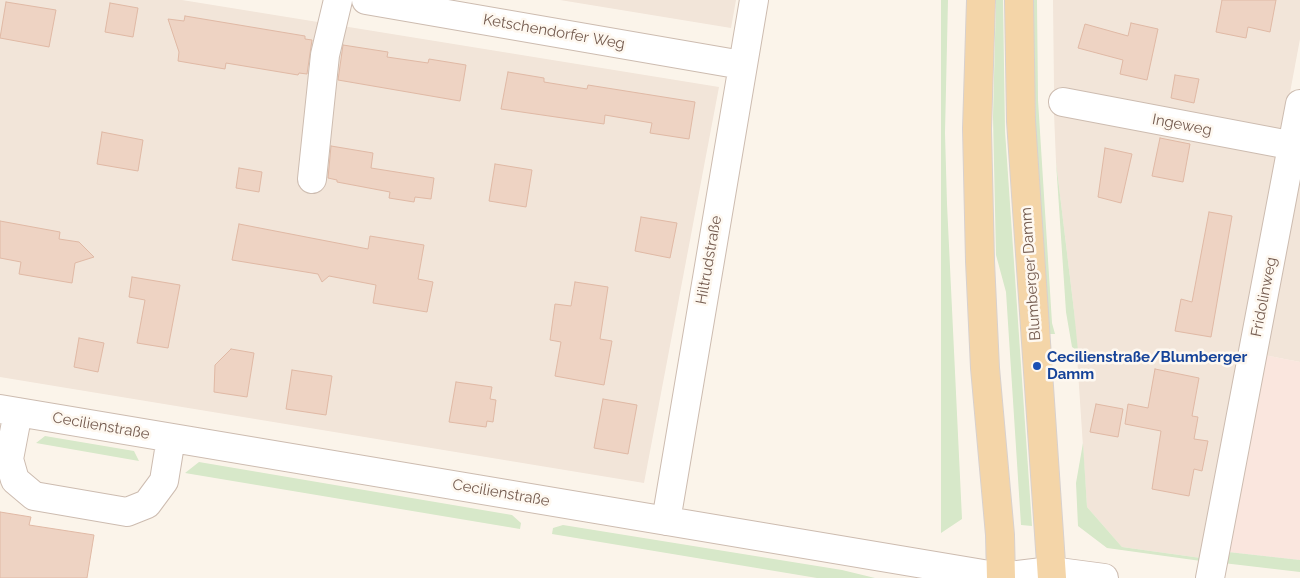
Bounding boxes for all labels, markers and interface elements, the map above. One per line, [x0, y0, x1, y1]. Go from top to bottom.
street label: Ketschendorfer Weg [482, 11, 626, 53]
street label: Ingeweg [1151, 110, 1213, 140]
street label: Blumberger Damm [1017, 207, 1045, 341]
street label: Hiltrudstraße [692, 214, 726, 306]
street label: Fridolinweg [1247, 256, 1281, 338]
place label: Cecilienstraße/Blumberger Damm [1047, 348, 1247, 383]
marker: Cecilienstraße/Blumberger Damm [1031, 360, 1043, 372]
street label: Cecilienstraße [51, 409, 151, 443]
street label: Cecilienstraße [451, 476, 551, 510]

